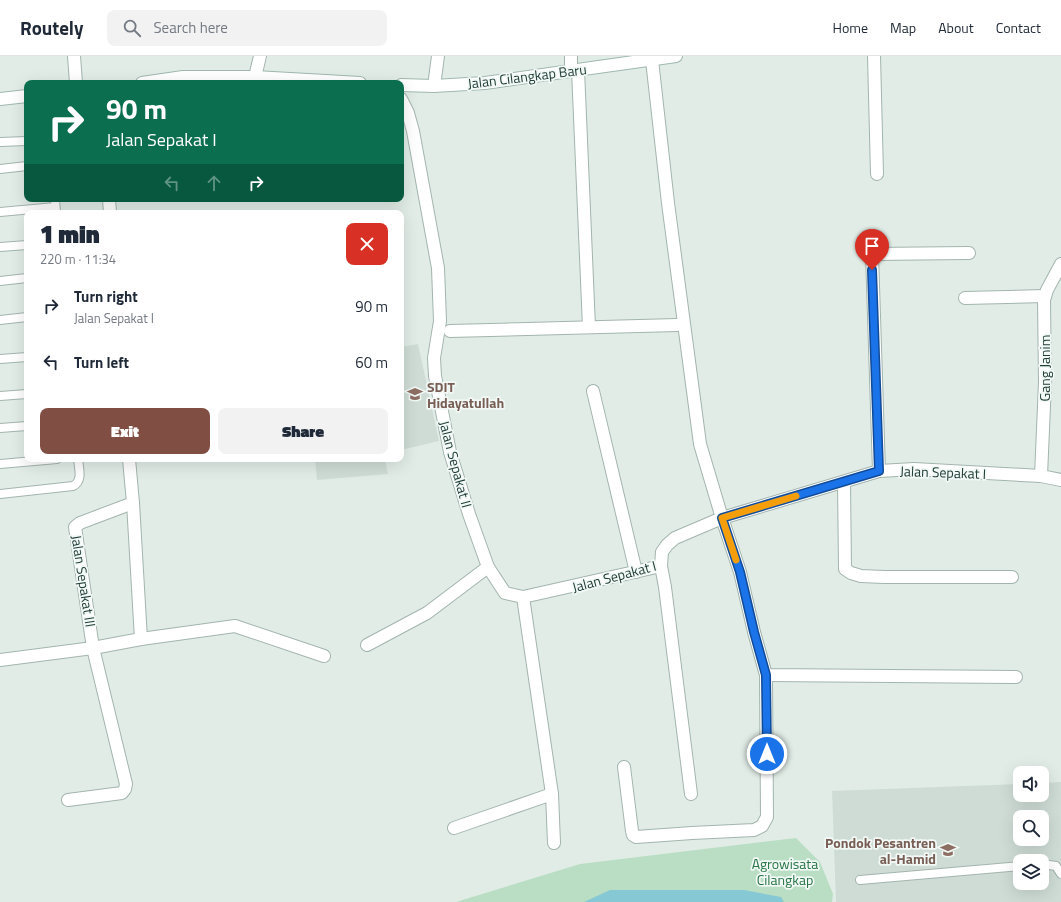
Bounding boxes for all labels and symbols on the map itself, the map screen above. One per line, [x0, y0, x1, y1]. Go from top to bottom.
street label: Jalan Cilangkap Baru [466, 58, 588, 94]
pin [855, 229, 889, 270]
street label: Gang Janim [1034, 335, 1055, 401]
place label: SDIT Hidayatullah [427, 376, 504, 413]
school or university icon: SDIT Hidayatullah [406, 385, 424, 403]
street label: Jalan Sepakat II [434, 418, 478, 510]
street label: Jalan Sepakat I [900, 460, 986, 484]
street label: Jalan Sepakat III [66, 533, 102, 629]
street label: Jalan Sepakat I [570, 555, 658, 597]
position arrow [746, 733, 788, 775]
place label: Pondok Pesantren al-Hamid [825, 832, 936, 869]
school or university icon: Pondok Pesantren al-Hamid [939, 841, 957, 859]
park label: Agrowisata Cilangkap [752, 853, 818, 890]

